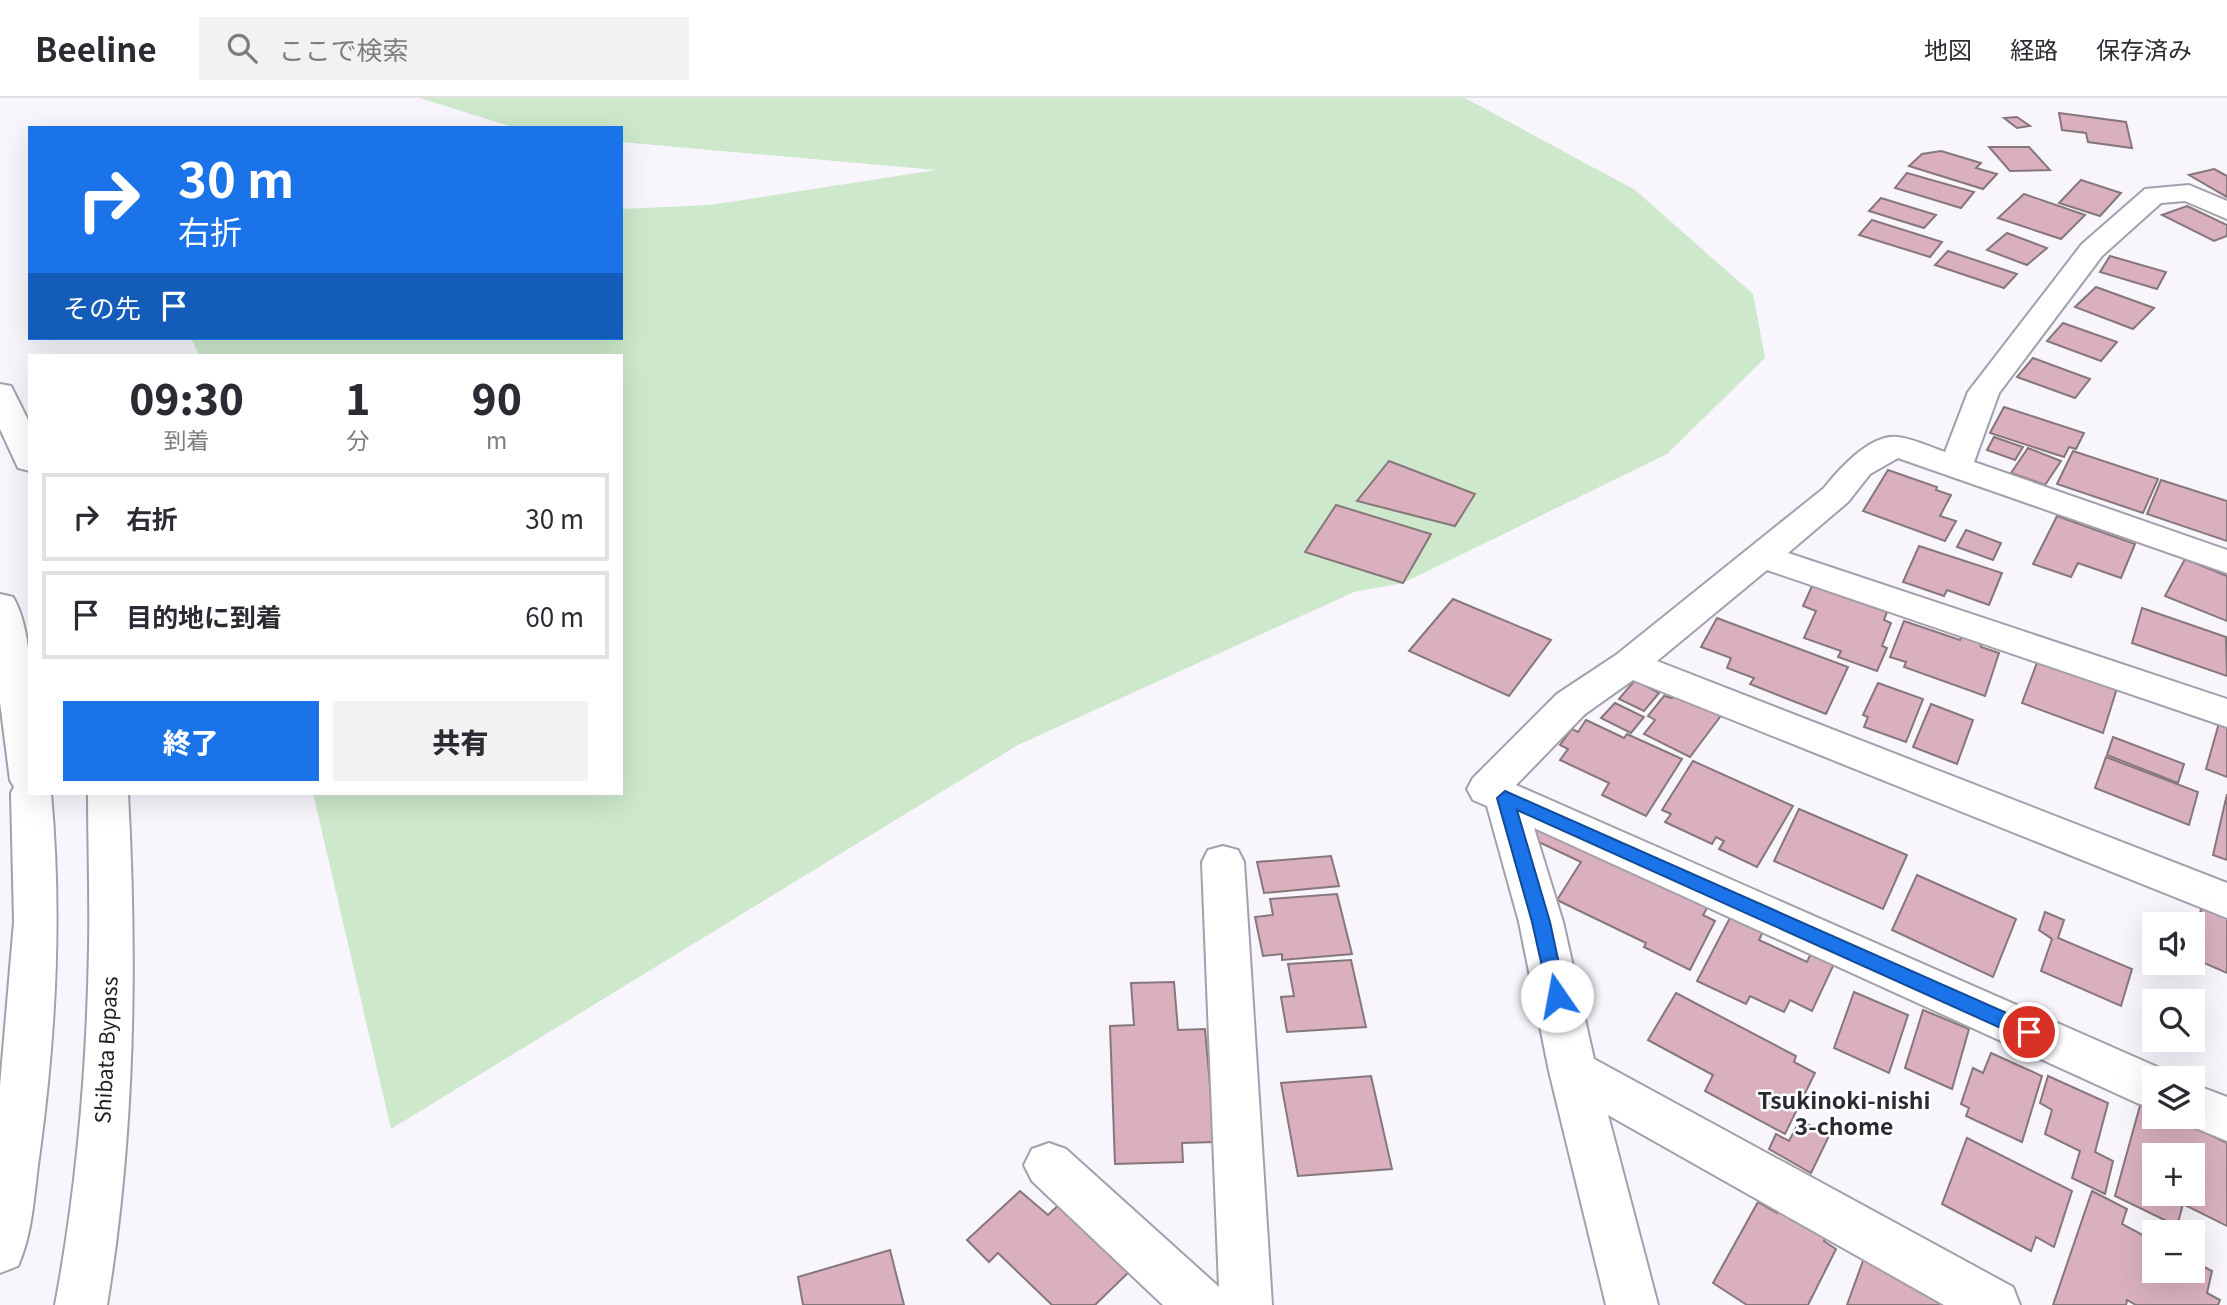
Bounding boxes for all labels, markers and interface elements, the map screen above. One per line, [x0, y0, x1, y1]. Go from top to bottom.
search box [199, 17, 689, 80]
text: Beeline [35, 24, 157, 72]
icon: search [223, 29, 261, 67]
text: ここで検索 [279, 30, 409, 67]
text: 地図 [1924, 31, 1972, 66]
text: 経路 [2010, 31, 2058, 66]
text: 保存済み [2096, 31, 2192, 66]
text: 30 m [178, 141, 294, 212]
icon: right [63, 154, 154, 245]
text: 右折 [178, 207, 242, 253]
icon: arrive [155, 287, 193, 325]
text: その先 [63, 288, 141, 325]
text: 09:30 [129, 366, 244, 427]
text: 1 [345, 366, 370, 427]
text: 90 [471, 366, 522, 427]
text: 到着 [164, 422, 210, 456]
text: 分 [346, 422, 369, 456]
text: m [486, 422, 507, 456]
icon: right [67, 498, 105, 536]
text: 右折 [126, 499, 178, 536]
text: 30 m [525, 499, 584, 536]
icon: arrive [67, 596, 105, 634]
text: 目的地に到着 [126, 597, 282, 634]
text: 60 m [525, 597, 584, 634]
button: 終了 [63, 701, 319, 781]
button: 共有 [333, 701, 588, 781]
map controls [2142, 912, 2205, 1283]
button: sound [2142, 912, 2205, 975]
position arrow [1520, 959, 1594, 1033]
street label: Shibata Bypass [86, 975, 124, 1124]
button: search [2142, 989, 2205, 1052]
pin [1999, 1002, 2059, 1062]
icon: arrive [2010, 1013, 2048, 1051]
button: layers [2142, 1066, 2205, 1129]
district label: Tsukinoki-nishi 3-chome [1758, 1082, 1931, 1142]
button: + [2142, 1143, 2205, 1206]
button: − [2142, 1220, 2205, 1283]

